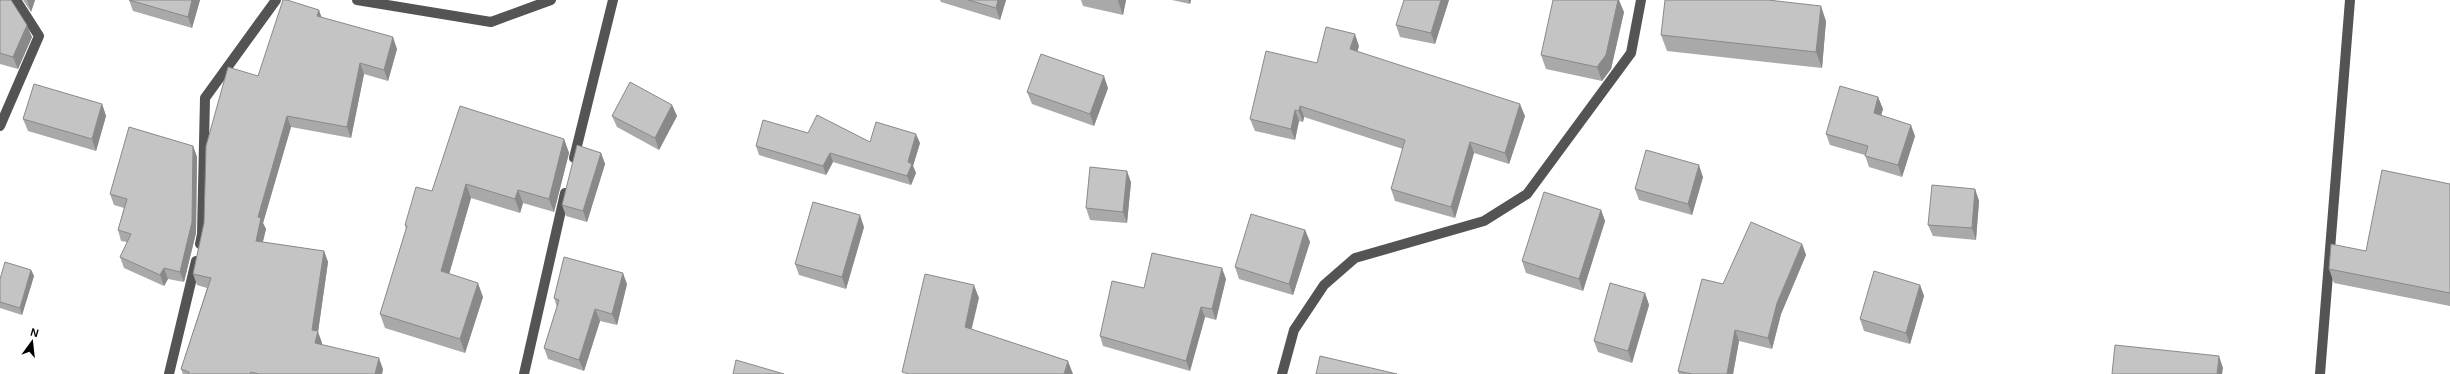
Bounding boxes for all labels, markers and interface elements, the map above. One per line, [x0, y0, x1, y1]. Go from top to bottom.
north arrow [12, 322, 52, 362]
text: N [29, 326, 40, 339]

